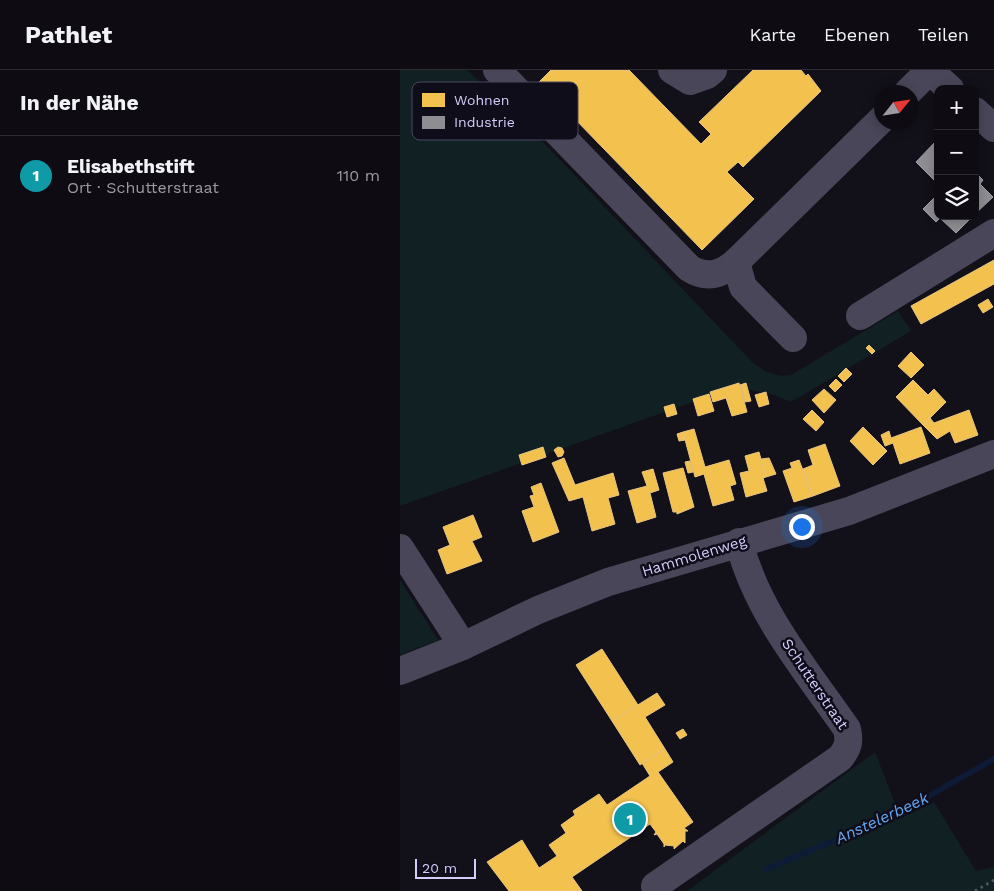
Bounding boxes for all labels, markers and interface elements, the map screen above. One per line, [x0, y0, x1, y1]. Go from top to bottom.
text: Pathlet [25, 21, 112, 49]
text: Karte [750, 24, 796, 45]
text: Ebenen [824, 24, 890, 45]
text: Teilen [918, 24, 969, 45]
legend [412, 82, 578, 140]
north arrow [874, 85, 919, 130]
map controls [934, 85, 979, 220]
button: + [934, 85, 979, 130]
text: In der Nähe [20, 90, 139, 115]
text: Wohnen [454, 92, 509, 108]
text: Industrie [454, 114, 515, 130]
button: − [934, 130, 979, 175]
text: Elisabethstift [67, 155, 194, 178]
text: 1 [33, 166, 39, 185]
text: 110 m [337, 166, 380, 185]
button: layers [934, 175, 979, 220]
text: Ort · Schutterstraat [67, 178, 219, 197]
your location [789, 514, 815, 540]
street label: Hammolenweg [640, 532, 748, 580]
street label: Schutterstraat [778, 635, 852, 733]
water label: Anstelerbeek [832, 788, 933, 848]
pin: 1 [614, 800, 646, 838]
scale bar [415, 856, 476, 879]
text: 20 m [422, 860, 457, 876]

